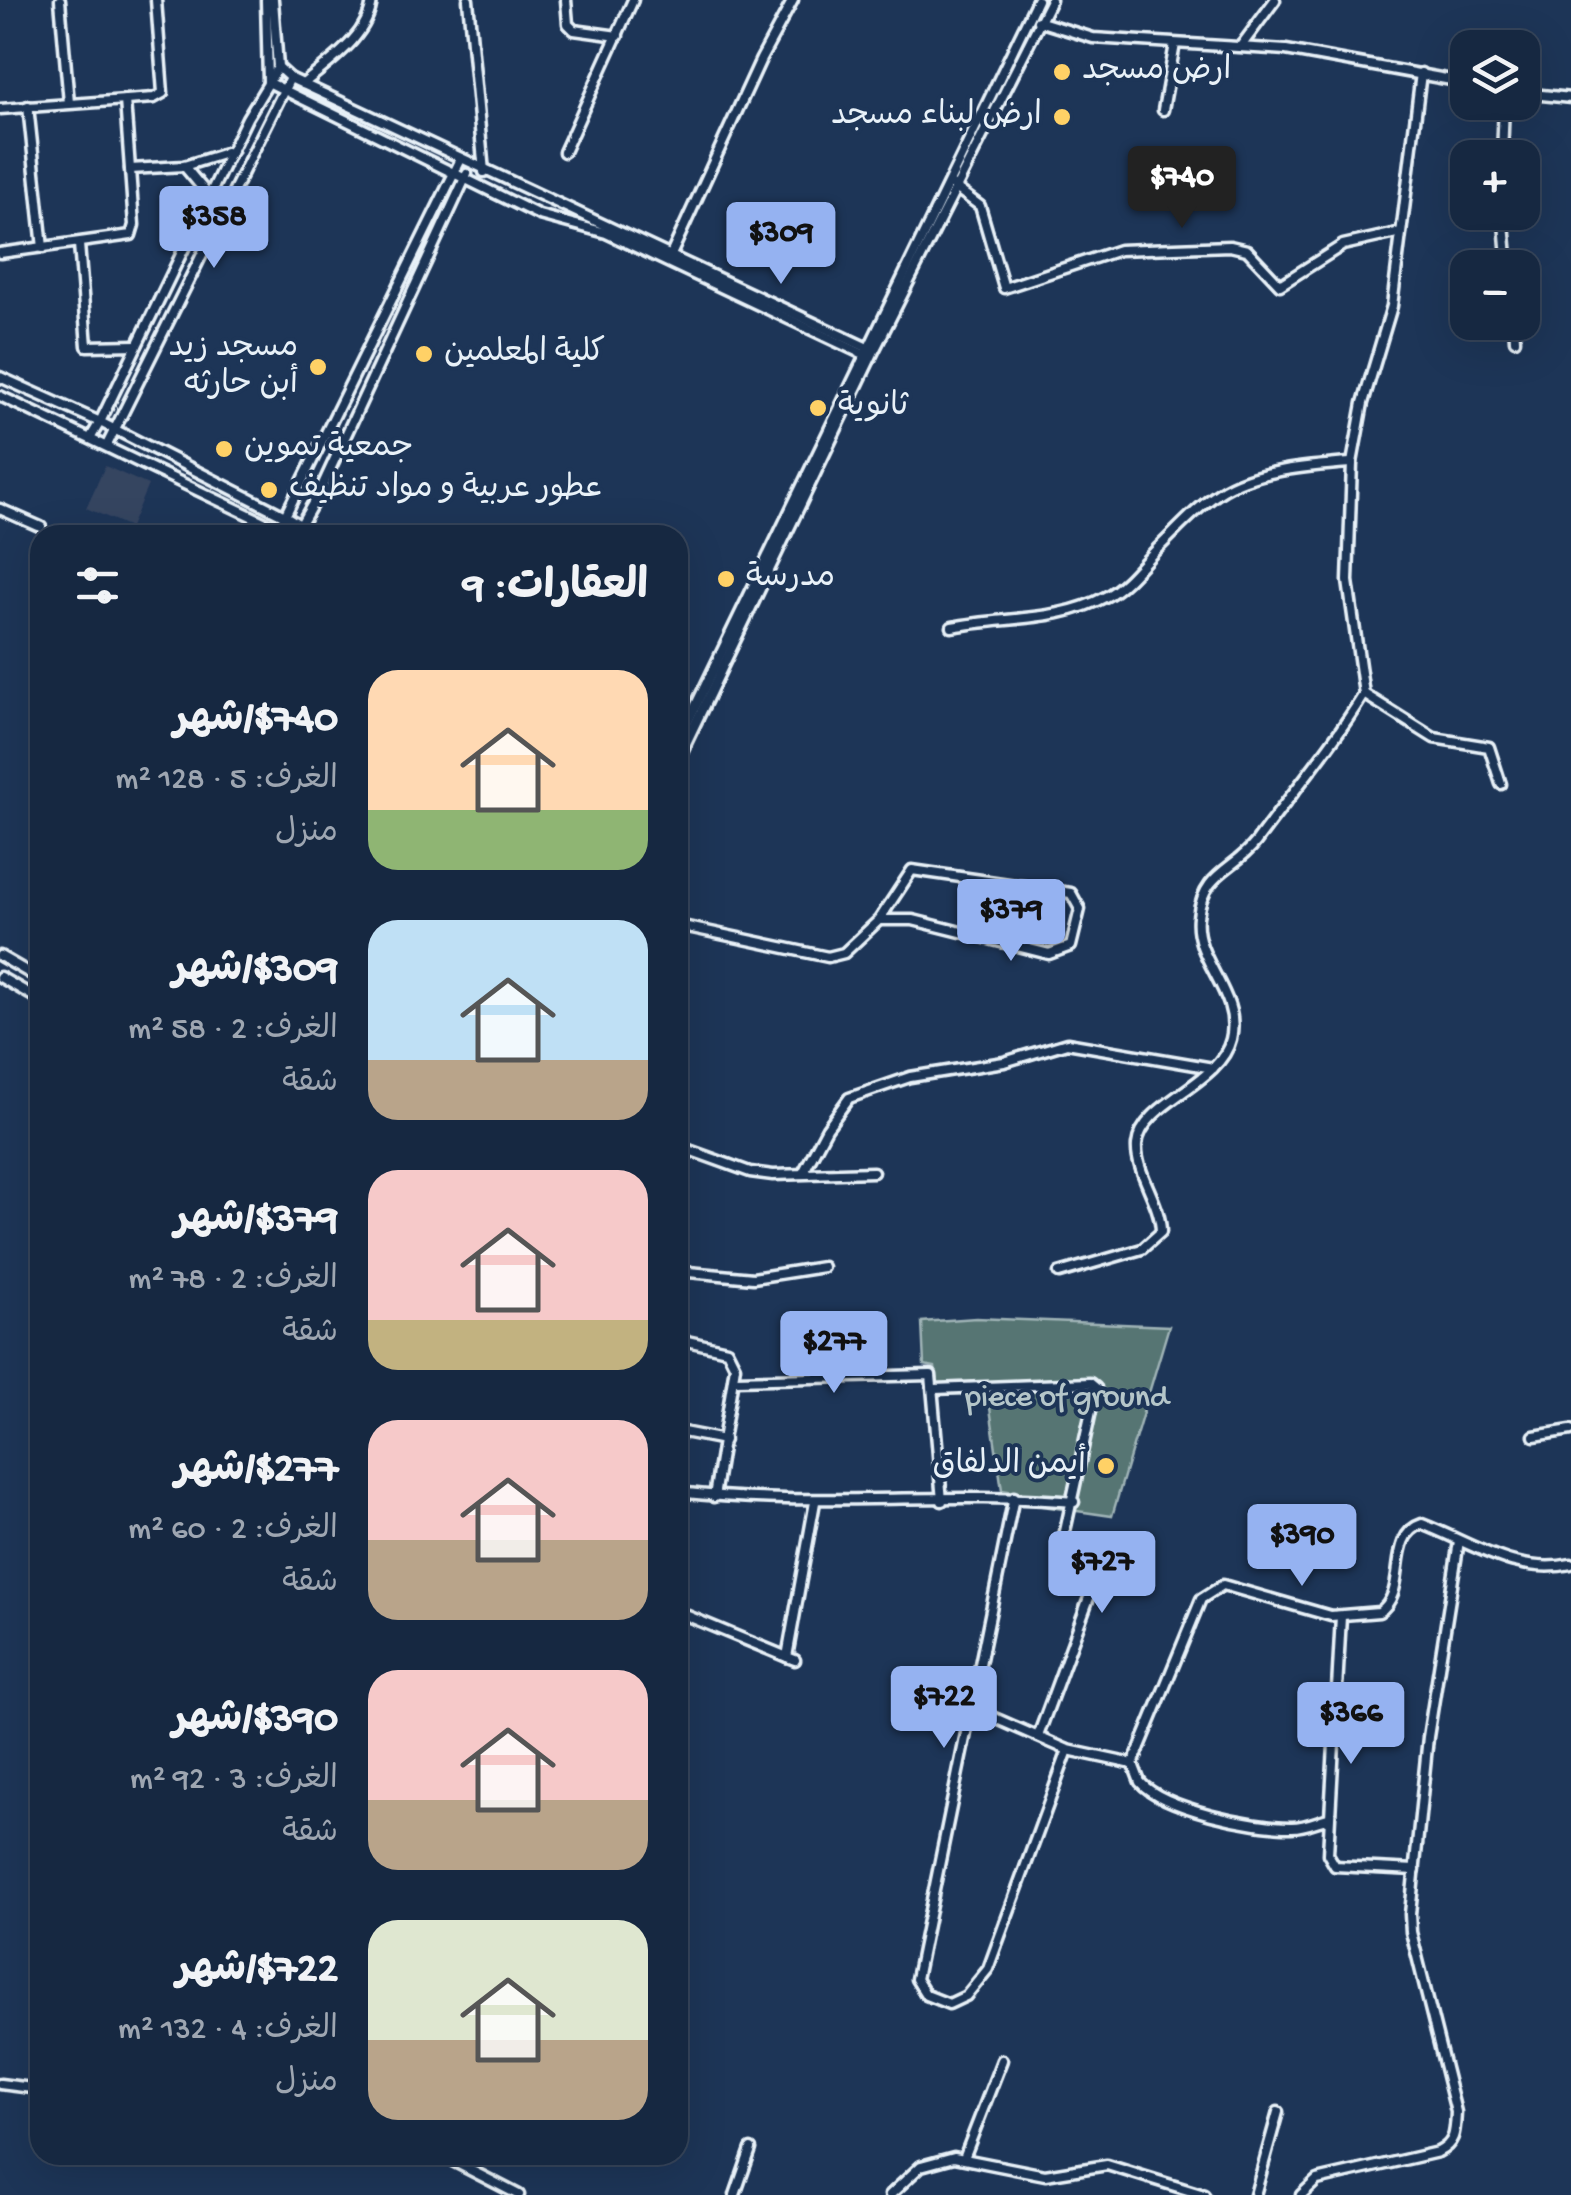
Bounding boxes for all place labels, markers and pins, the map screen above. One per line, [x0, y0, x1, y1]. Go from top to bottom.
place label: ارض مسجد [1082, 53, 1231, 91]
marker: ارض مسجد [1051, 61, 1073, 83]
place label: ارض لبناء مسجد [831, 98, 1042, 136]
marker: ارض لبناء مسجد [1051, 106, 1073, 128]
pin: $740 [1123, 146, 1241, 231]
pin: $358 [155, 186, 273, 271]
pin: $309 [722, 202, 840, 287]
place label: مسجد زيد أبن حارثه [168, 330, 298, 405]
place label: كلية المعلمين [444, 335, 605, 373]
marker: كلية المعلمين [413, 343, 435, 365]
marker: مسجد زيد أبن حارثه [307, 356, 329, 378]
place label: ثانوية [838, 389, 910, 427]
marker: ثانوية [807, 397, 829, 419]
place label: جمعية تموين [244, 430, 413, 468]
marker: جمعية تموين [213, 438, 235, 460]
place label: عطور عربية و مواد تنظيف [289, 471, 604, 509]
marker: عطور عربية و مواد تنظيف [258, 479, 280, 501]
place label: مدرسة [746, 560, 835, 598]
marker: مدرسة [715, 568, 737, 590]
pin: $379 [952, 879, 1070, 964]
pin: $277 [775, 1311, 893, 1396]
place label: أيمن الدلفاق [932, 1443, 1086, 1485]
marker: أيمن الدلفاق [1095, 1455, 1117, 1477]
pin: $390 [1243, 1504, 1361, 1589]
pin: $727 [1043, 1531, 1161, 1616]
pin: $722 [885, 1666, 1003, 1751]
pin: $366 [1292, 1682, 1410, 1767]

